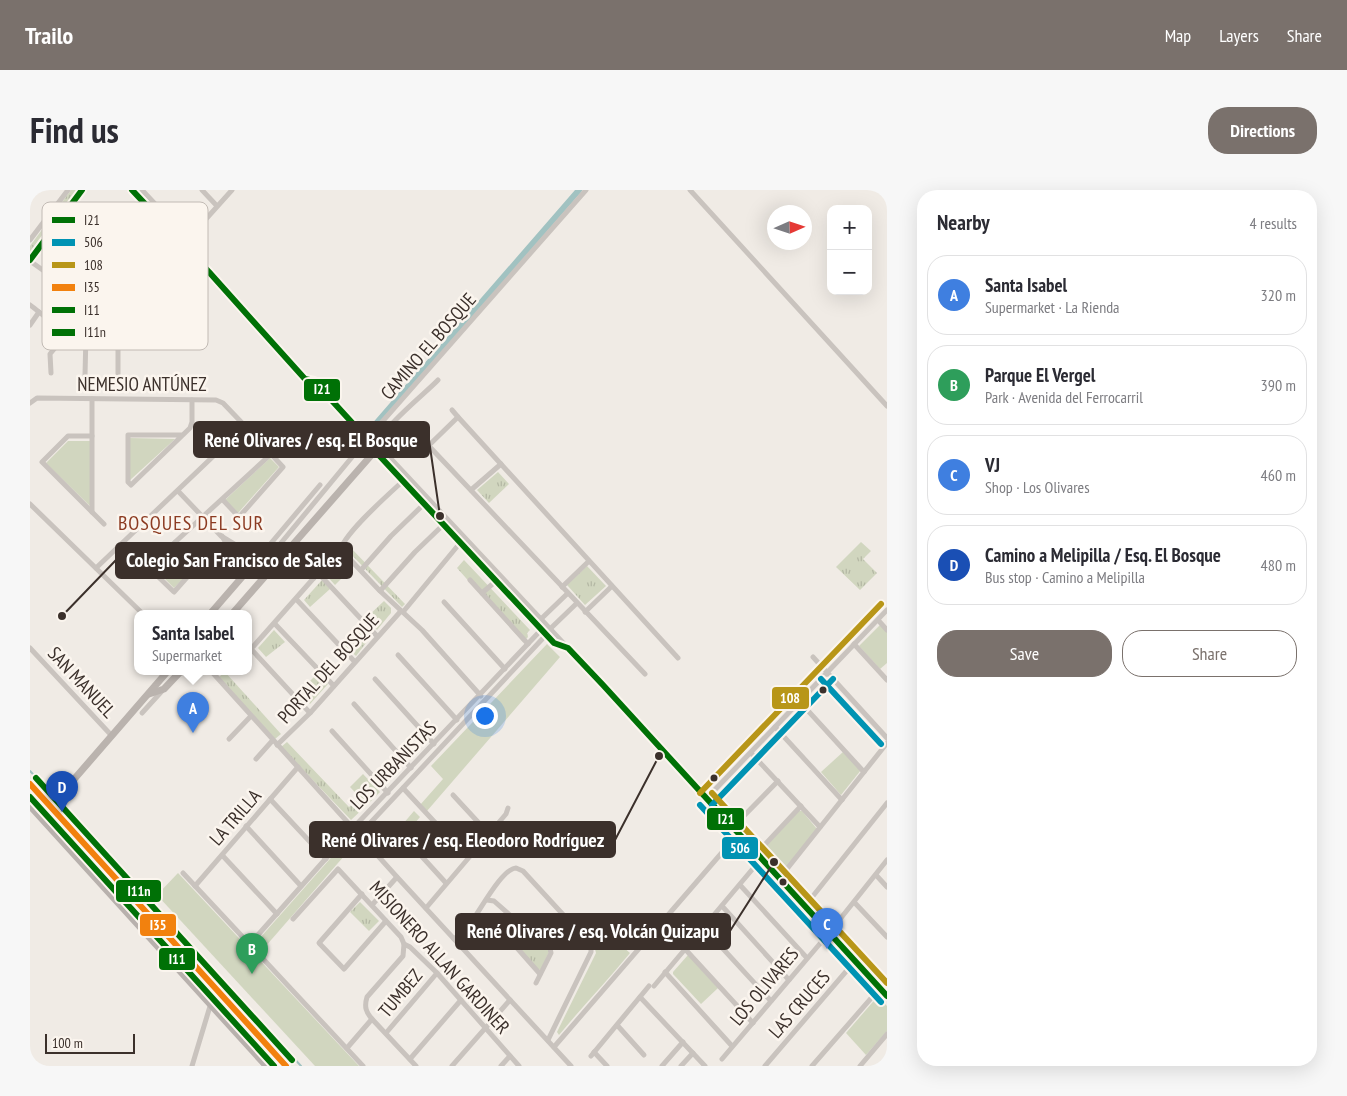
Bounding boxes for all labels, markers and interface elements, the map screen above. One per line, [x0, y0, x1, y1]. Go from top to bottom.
text: Trailo [25, 20, 73, 51]
text: Map [1165, 24, 1191, 47]
text: Layers [1219, 24, 1259, 47]
text: Share [1287, 24, 1322, 47]
text: Find us [30, 107, 119, 153]
button: Directions [1208, 107, 1317, 154]
legend [42, 202, 208, 350]
north arrow [767, 205, 812, 250]
map controls [827, 205, 872, 295]
button: + [827, 205, 872, 250]
text: Nearby [937, 209, 990, 236]
text: I21 [84, 211, 100, 229]
text: 4 results [1250, 213, 1297, 233]
text: 506 [84, 233, 103, 251]
button: − [827, 250, 872, 295]
text: 108 [84, 256, 103, 274]
text: Santa Isabel [985, 273, 1067, 297]
text: I35 [84, 278, 100, 296]
text: A [950, 285, 958, 305]
text: 320 m [1261, 285, 1296, 305]
street label: CAMINO EL BOSQUE [375, 288, 481, 404]
text: Supermarket · La Rienda [985, 297, 1120, 317]
text: I11 [84, 301, 100, 319]
text: I11n [84, 323, 106, 341]
text: Parque El Vergel [985, 363, 1095, 387]
street label: NEMESIO ANTÚNEZ [77, 372, 207, 396]
text: B [950, 375, 958, 395]
text: 390 m [1261, 375, 1296, 395]
line badge: I21 [303, 378, 341, 402]
text: I21 [314, 380, 330, 398]
text: Park · Avenida del Ferrocarril [985, 387, 1143, 407]
callout: René Olivares / esq. El Bosque [194, 422, 429, 457]
text: René Olivares / esq. El Bosque [204, 427, 418, 453]
text: VJ [985, 453, 1000, 477]
text: C [950, 465, 958, 485]
text: 460 m [1261, 465, 1296, 485]
text: Shop · Los Olivares [985, 477, 1090, 497]
district label: BOSQUES DEL SUR [118, 510, 264, 536]
callout: Colegio San Francisco de Sales [116, 543, 352, 578]
text: Camino a Melipilla / Esq. El Bosque [985, 543, 1221, 567]
text: Colegio San Francisco de Sales [126, 547, 342, 573]
text: D [950, 555, 958, 575]
text: 480 m [1261, 555, 1296, 575]
text: Bus stop · Camino a Melipilla [985, 567, 1145, 587]
street label: PORTAL DEL BOSQUE [272, 608, 384, 728]
popup [134, 610, 252, 675]
text: Santa Isabel [152, 621, 234, 645]
button: Save [937, 630, 1112, 677]
button: Share [1122, 630, 1297, 677]
street label: SAN MANUEL [43, 641, 121, 723]
text: Supermarket [152, 645, 222, 665]
unlabelled marker [818, 685, 828, 695]
line badge: 108 [771, 686, 810, 710]
text: 108 [780, 689, 800, 707]
pin: A [177, 692, 209, 733]
your location [472, 703, 498, 729]
street label: LOS URBANISTAS [345, 716, 441, 814]
pin: D [46, 771, 78, 812]
unlabelled marker [709, 773, 719, 783]
street label: LA TRILLA [204, 784, 266, 850]
line badge: I21 [706, 807, 745, 831]
text: I21 [718, 810, 734, 828]
callout: René Olivares / esq. Eleodoro Rodríguez [310, 822, 615, 857]
text: René Olivares / esq. Eleodoro Rodríguez [322, 827, 605, 853]
line badge: 506 [721, 836, 759, 860]
text: 506 [730, 839, 750, 857]
street label: MISIONERO ALLAN GARDINER [365, 875, 515, 1039]
unlabelled marker [778, 877, 788, 887]
line badge: I11n [115, 879, 162, 903]
text: I11n [127, 882, 151, 900]
pin: C [811, 908, 843, 949]
line badge: I35 [139, 913, 177, 937]
callout: René Olivares / esq. Volcán Quizapu [456, 914, 730, 949]
text: I35 [150, 916, 166, 934]
text: René Olivares / esq. Volcán Quizapu [467, 918, 719, 944]
pin: B [236, 933, 268, 974]
street label: LOS OLIVARES [724, 942, 804, 1030]
line badge: I11 [158, 947, 196, 971]
text: I11 [169, 950, 185, 968]
street label: TUMBEZ [373, 964, 427, 1022]
street label: LAS CRUCES [763, 965, 835, 1043]
scale bar [45, 1031, 135, 1054]
text: 100 m [52, 1034, 83, 1052]

